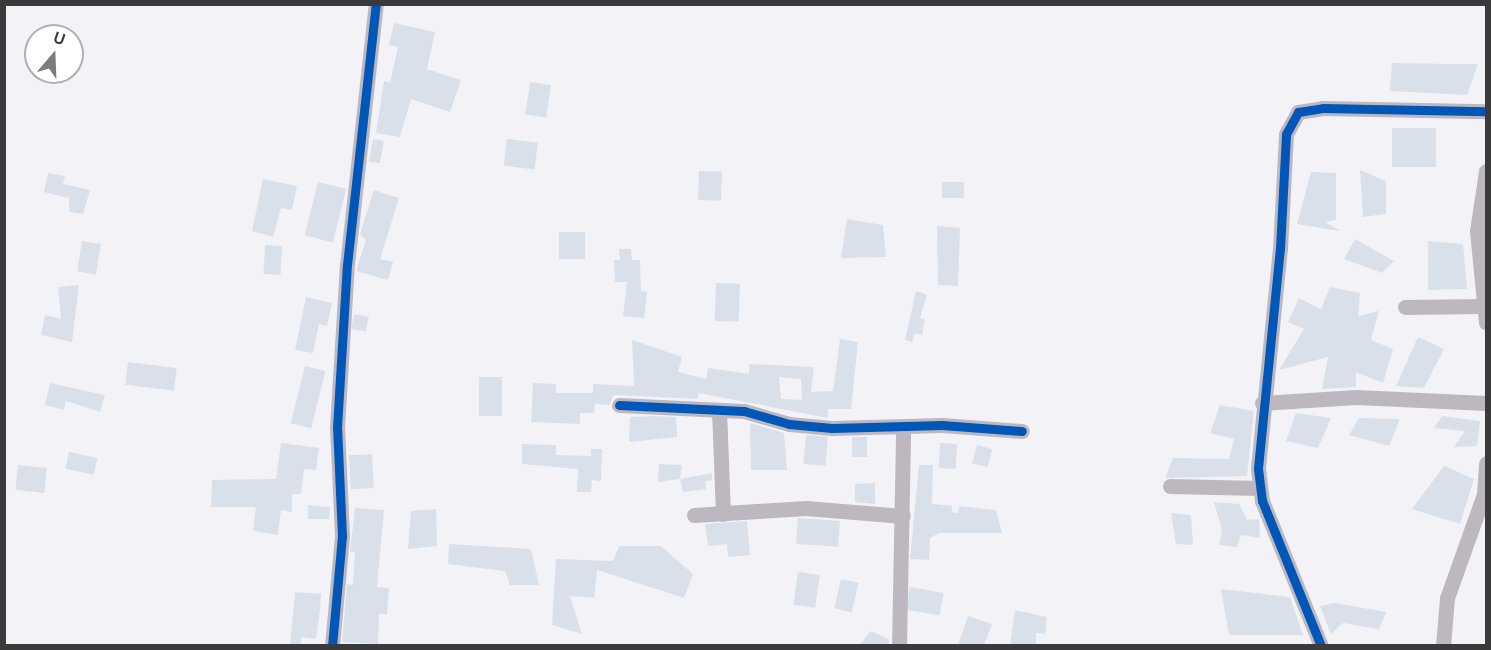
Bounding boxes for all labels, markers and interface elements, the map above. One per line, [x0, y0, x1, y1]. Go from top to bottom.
north arrow [24, 24, 84, 84]
text: U [51, 28, 68, 49]

